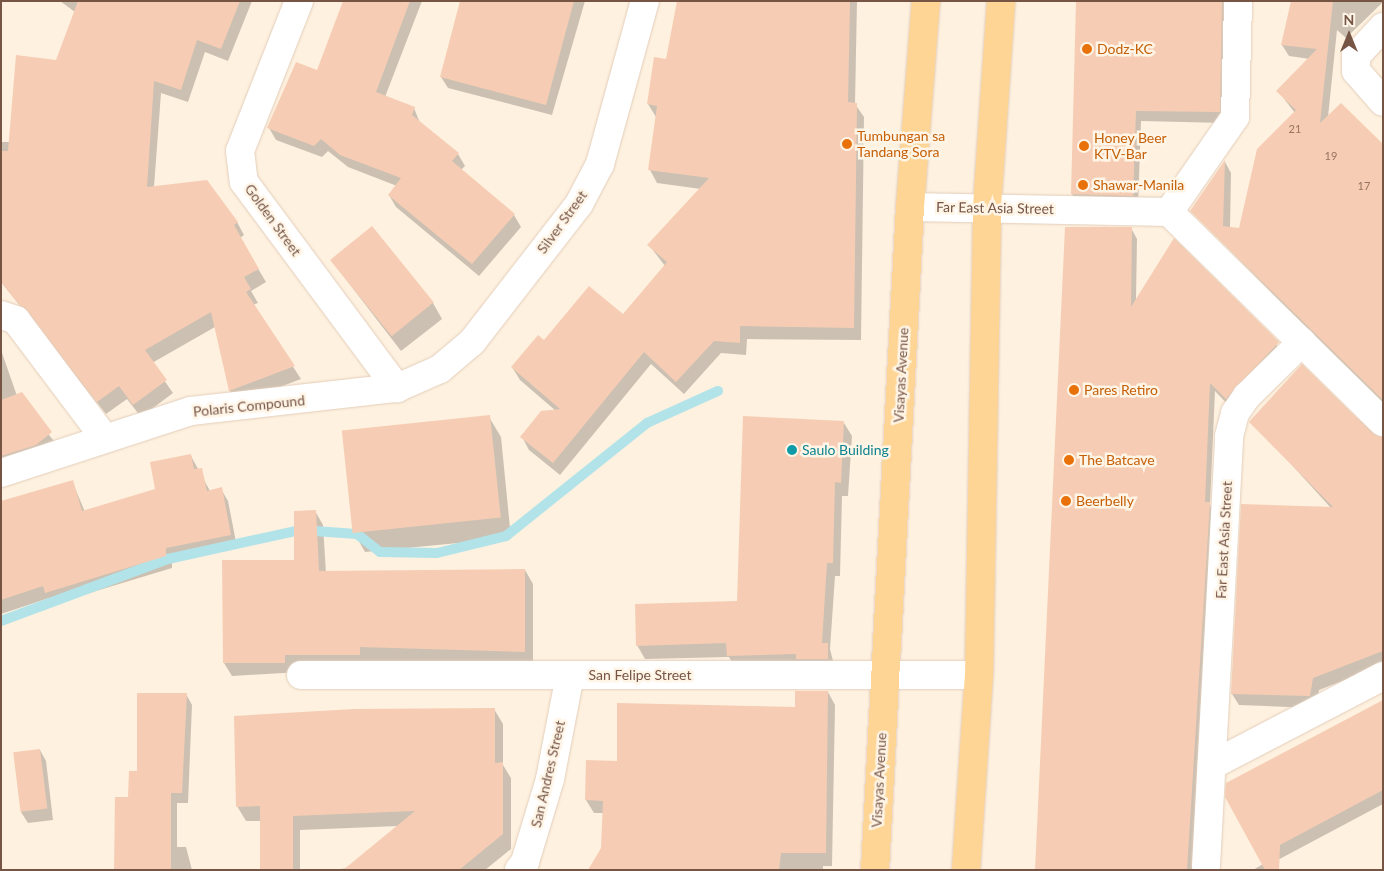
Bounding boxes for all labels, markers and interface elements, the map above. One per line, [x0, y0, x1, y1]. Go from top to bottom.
north arrow [1324, 10, 1374, 60]
text: N [1344, 11, 1354, 28]
place label: Dodz-KC [1097, 41, 1153, 57]
marker: Dodz-KC [1081, 43, 1093, 55]
house number: 21 [1289, 122, 1301, 136]
place label: Tumbungan sa Tandang Sora [857, 128, 945, 160]
place label: Honey Beer KTV-Bar [1094, 130, 1167, 162]
marker: Tumbungan sa Tandang Sora [841, 138, 853, 150]
marker: Honey Beer KTV-Bar [1078, 140, 1090, 152]
house number: 19 [1325, 149, 1337, 163]
place label: Shawar-Manila [1093, 177, 1184, 193]
marker: Shawar-Manila [1077, 179, 1089, 191]
house number: 17 [1358, 179, 1370, 193]
street label: Golden Street [241, 181, 305, 259]
street label: Silver Street [533, 187, 591, 257]
street label: Far East Asia Street [936, 199, 1054, 217]
street label: Visayas Avenue [890, 327, 912, 423]
place label: Pares Retiro [1084, 382, 1158, 398]
marker: Pares Retiro [1068, 384, 1080, 396]
street label: Polaris Compound [192, 392, 306, 420]
place label: Saulo Building [802, 442, 889, 458]
marker: Saulo Building [786, 444, 798, 456]
place label: The Batcave [1079, 452, 1155, 468]
marker: The Batcave [1063, 454, 1075, 466]
street label: Far East Asia Street [1213, 480, 1235, 600]
place label: Beerbelly [1076, 493, 1134, 509]
marker: Beerbelly [1060, 495, 1072, 507]
street label: San Felipe Street [589, 667, 691, 683]
street label: San Andres Street [527, 719, 569, 829]
street label: Visayas Avenue [868, 732, 890, 828]

